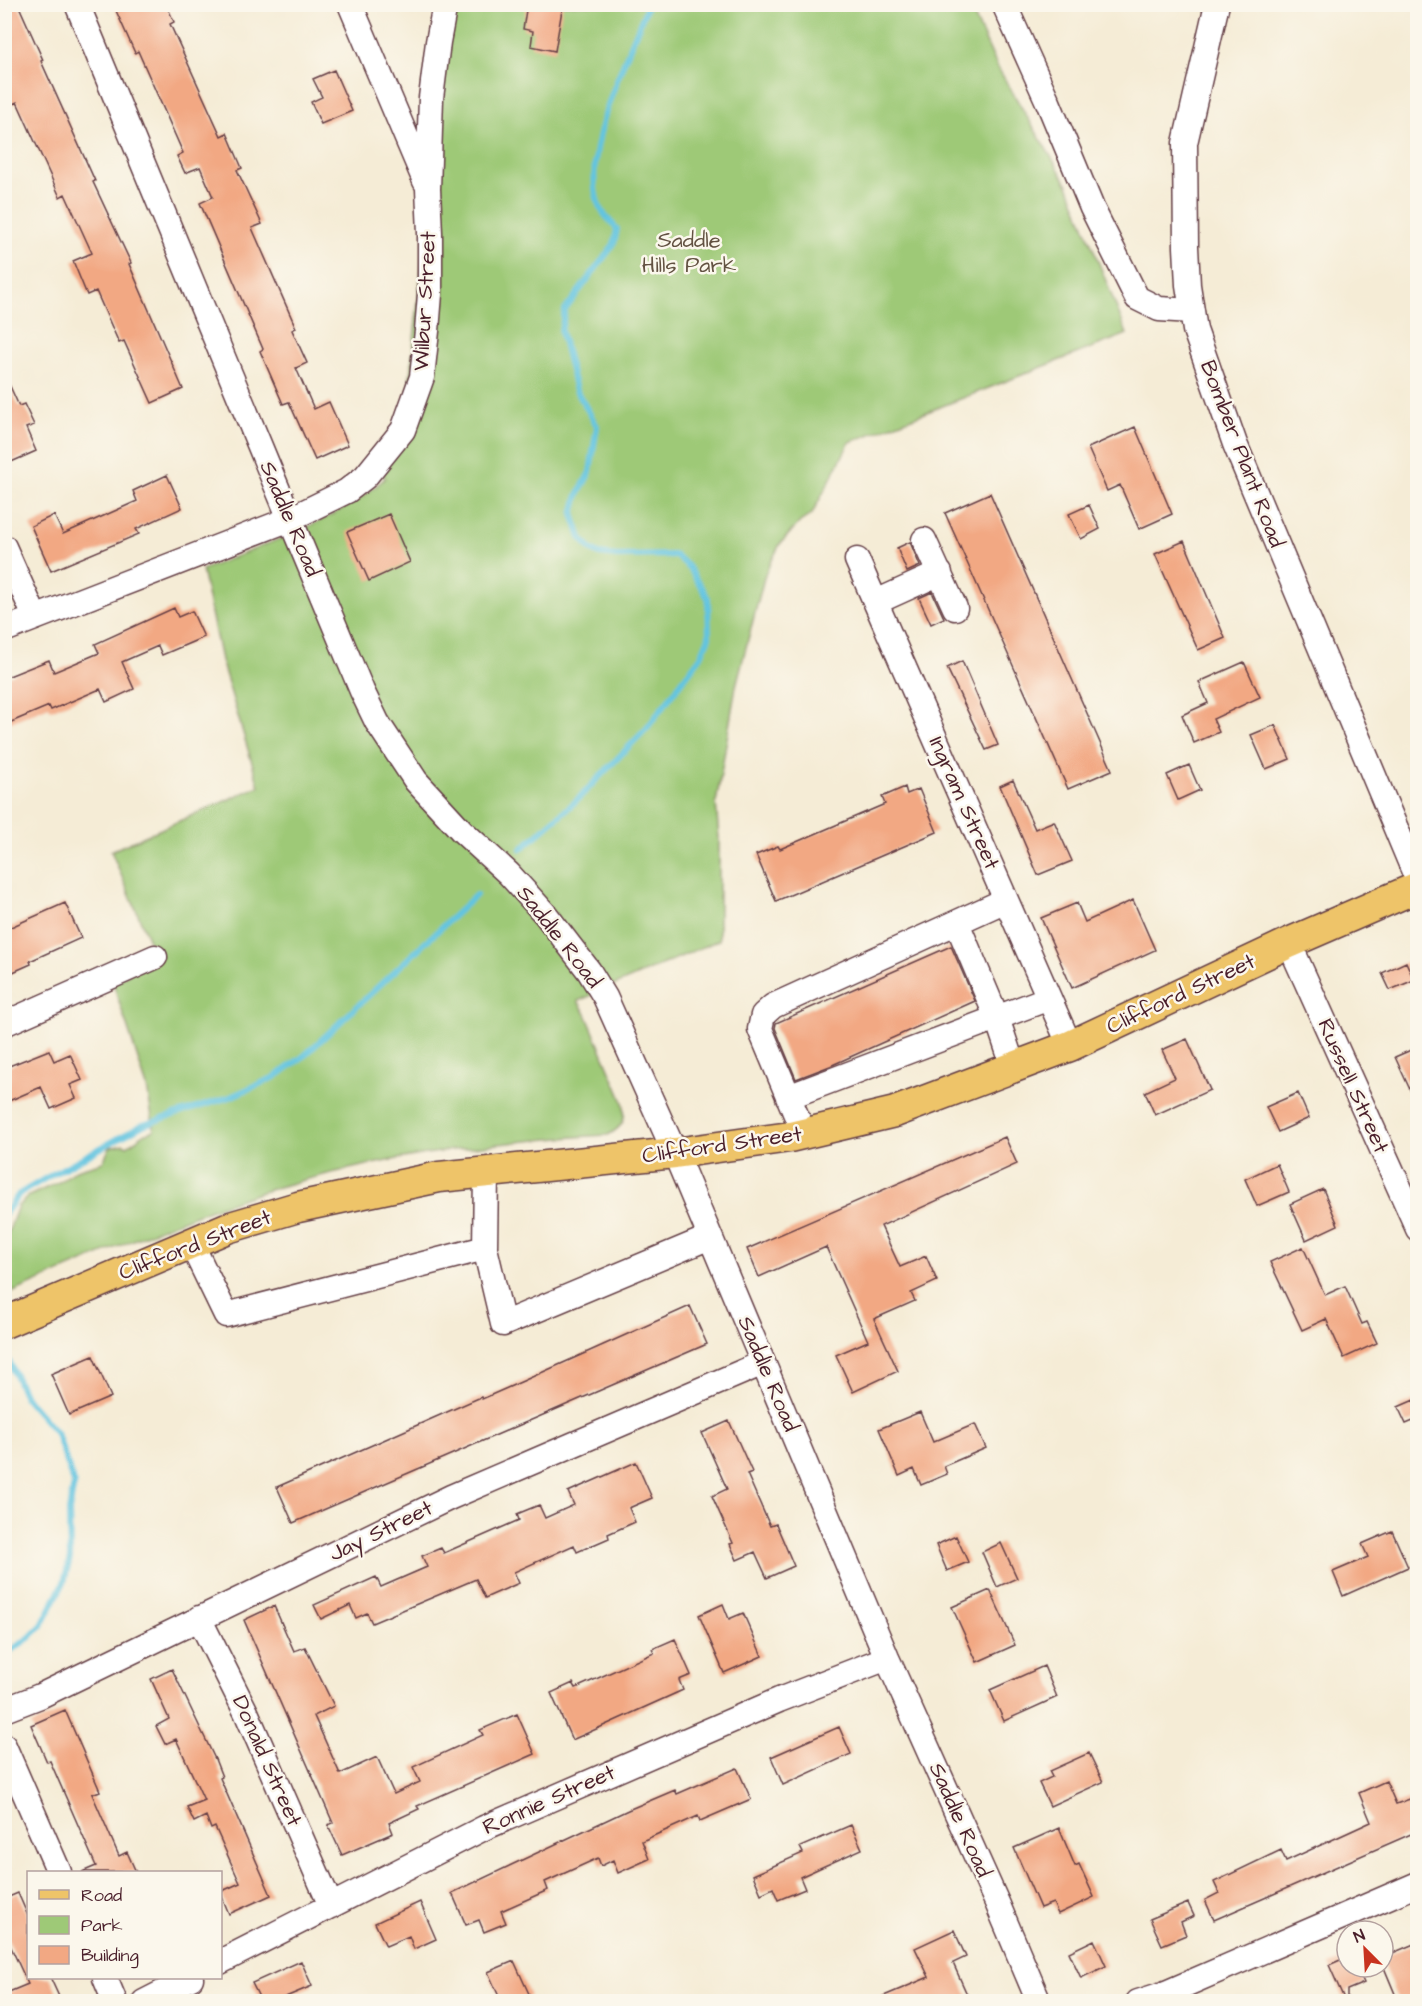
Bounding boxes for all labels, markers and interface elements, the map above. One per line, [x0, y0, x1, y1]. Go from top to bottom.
park label: Saddle Hills Park [642, 225, 737, 281]
street label: Wilbur Street [406, 230, 444, 372]
street label: Bomber Plant Road [1192, 356, 1292, 552]
street label: Saddle Road [252, 457, 328, 581]
street label: Ingram Street [920, 731, 1007, 875]
street label: Saddle Road [509, 879, 609, 995]
street label: Clifford Street [1102, 946, 1261, 1042]
street label: Russell Street [1309, 1014, 1397, 1158]
street label: Clifford Street [640, 1118, 804, 1172]
street label: Clifford Street [114, 1202, 276, 1288]
street label: Saddle Road [730, 1312, 806, 1436]
street label: Jay Street [324, 1493, 438, 1570]
street label: Donald Street [224, 1691, 310, 1831]
street label: Ronnie Street [478, 1757, 620, 1843]
street label: Saddle Road [921, 1758, 999, 1882]
legend [27, 1871, 222, 1979]
text: Road [81, 1883, 122, 1908]
text: Park [81, 1913, 123, 1938]
north arrow [1335, 1919, 1395, 1979]
text: N [1350, 1924, 1368, 1948]
text: Building [81, 1943, 139, 1969]

